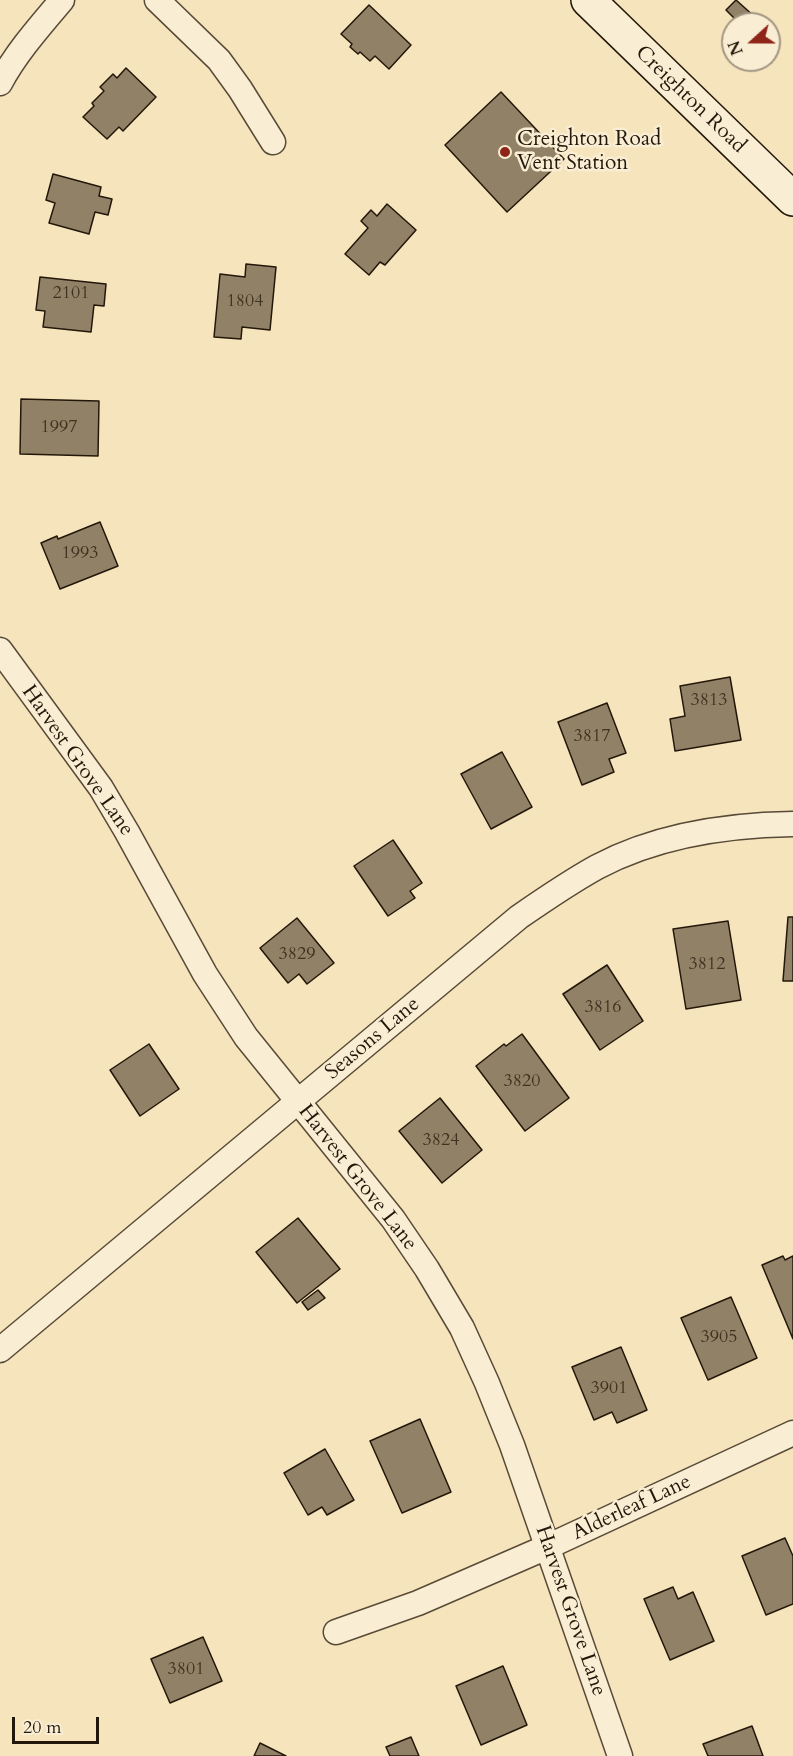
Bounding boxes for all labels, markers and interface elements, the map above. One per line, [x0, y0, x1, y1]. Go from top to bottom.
north arrow [721, 12, 781, 72]
text: N [723, 37, 749, 58]
street label: Creighton Road [629, 41, 751, 159]
place label: Creighton Road Vent Station [517, 127, 661, 177]
marker: Creighton Road Vent Station [498, 145, 512, 159]
house number: 2101 [53, 283, 89, 305]
house number: 1804 [227, 291, 263, 313]
house number: 1997 [41, 417, 77, 439]
house number: 1993 [62, 543, 98, 565]
street label: Harvest Grove Lane [16, 681, 138, 841]
house number: 3813 [691, 690, 727, 712]
house number: 3817 [574, 726, 610, 748]
house number: 3829 [279, 944, 315, 966]
house number: 3812 [689, 954, 725, 976]
street label: Seasons Lane [321, 992, 425, 1086]
house number: 3816 [585, 997, 621, 1019]
house number: 3820 [504, 1071, 540, 1093]
street label: Harvest Grove Lane [292, 1100, 422, 1256]
house number: 3824 [423, 1130, 459, 1152]
house number: 3905 [701, 1327, 737, 1349]
house number: 3901 [591, 1378, 627, 1400]
street label: Alderleaf Lane [569, 1470, 695, 1546]
street label: Harvest Grove Lane [529, 1523, 611, 1699]
house number: 3801 [168, 1659, 204, 1681]
scale bar [15, 1705, 102, 1743]
text: 20 m [23, 1715, 62, 1740]

